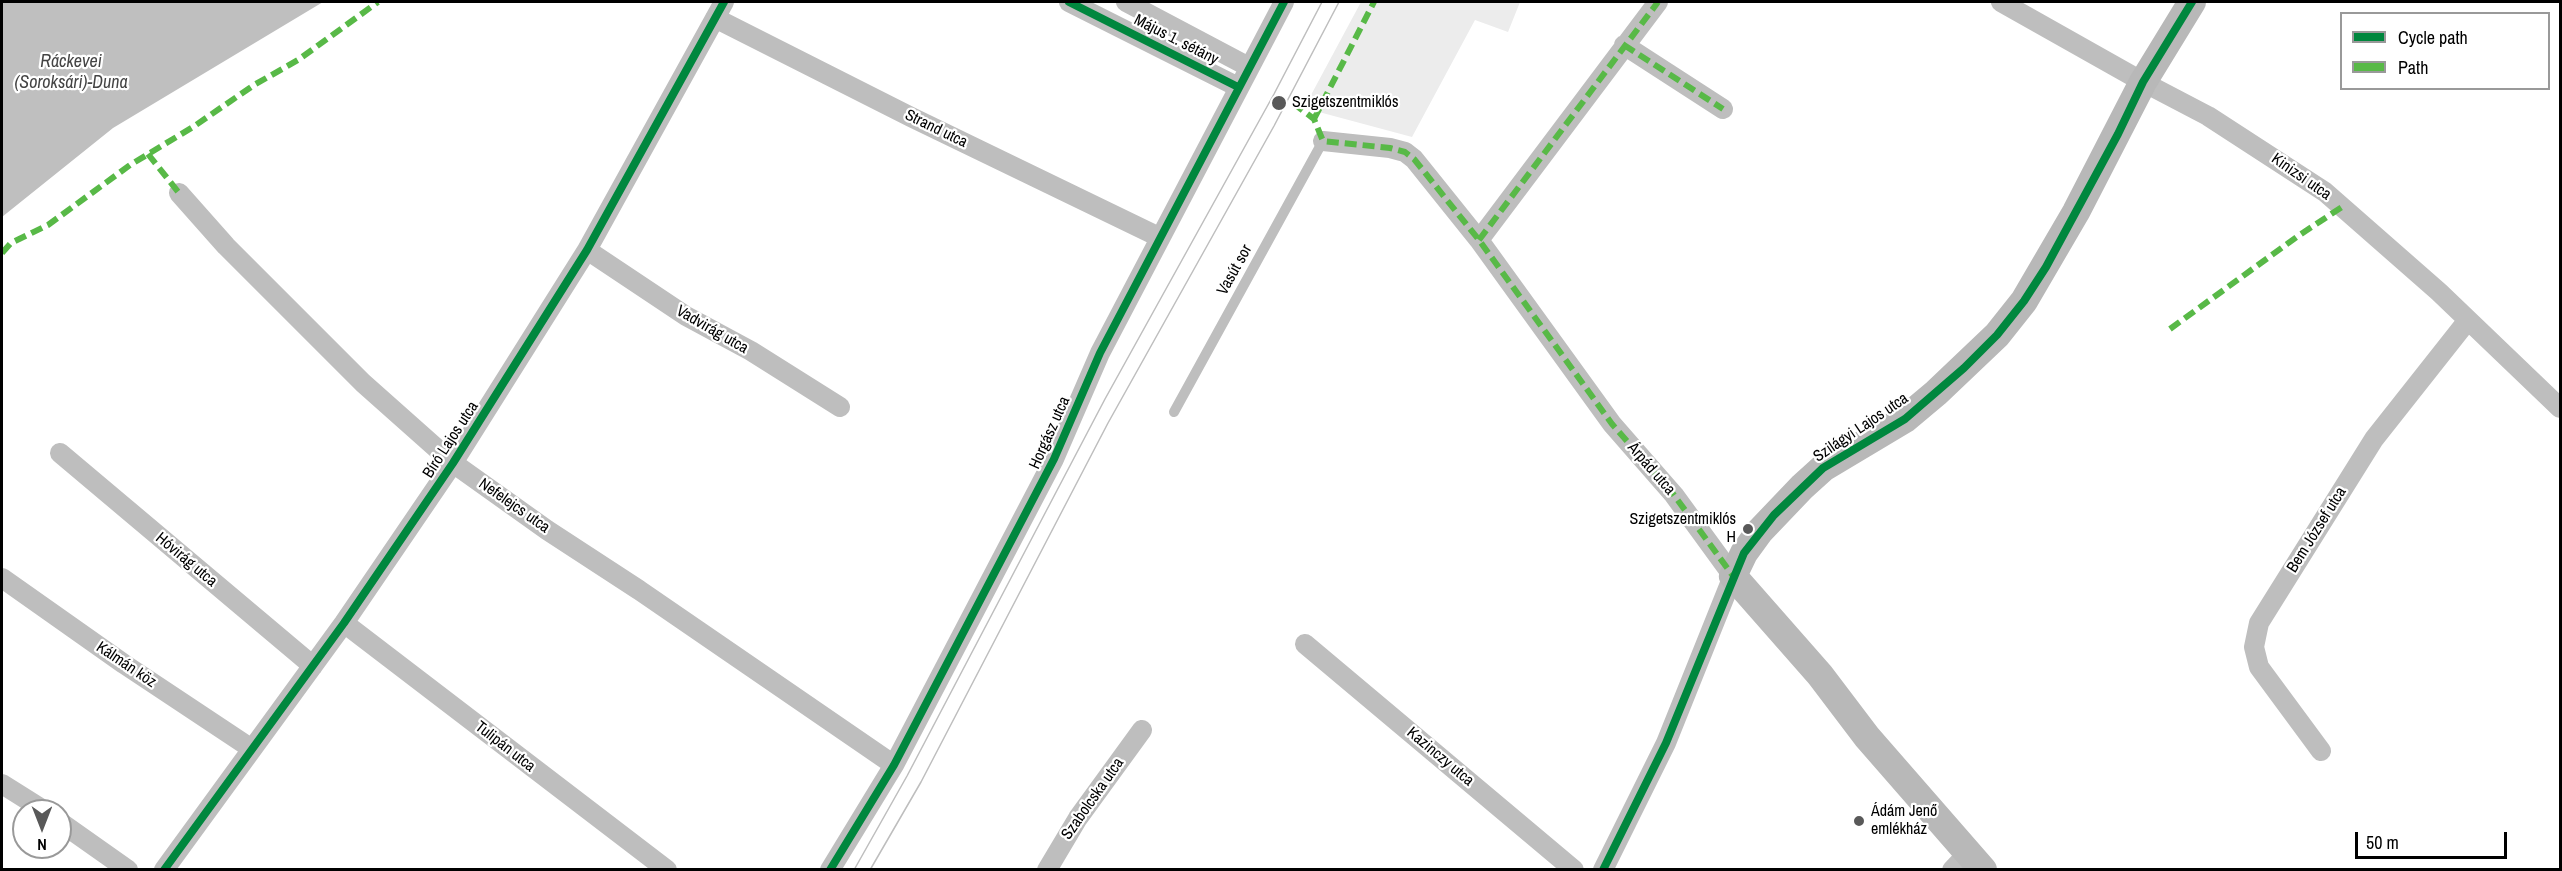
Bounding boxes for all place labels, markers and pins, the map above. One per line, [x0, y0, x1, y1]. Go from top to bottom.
place label: Szigetszentmiklós [1292, 93, 1398, 113]
marker: Szigetszentmiklós [1270, 94, 1288, 112]
place label: Szigetszentmiklós H [1630, 510, 1736, 548]
marker: Szigetszentmiklós H [1741, 522, 1755, 536]
place label: Ádám Jenő emlékház [1871, 802, 1937, 840]
marker: Ádám Jenő emlékház [1852, 814, 1866, 828]

